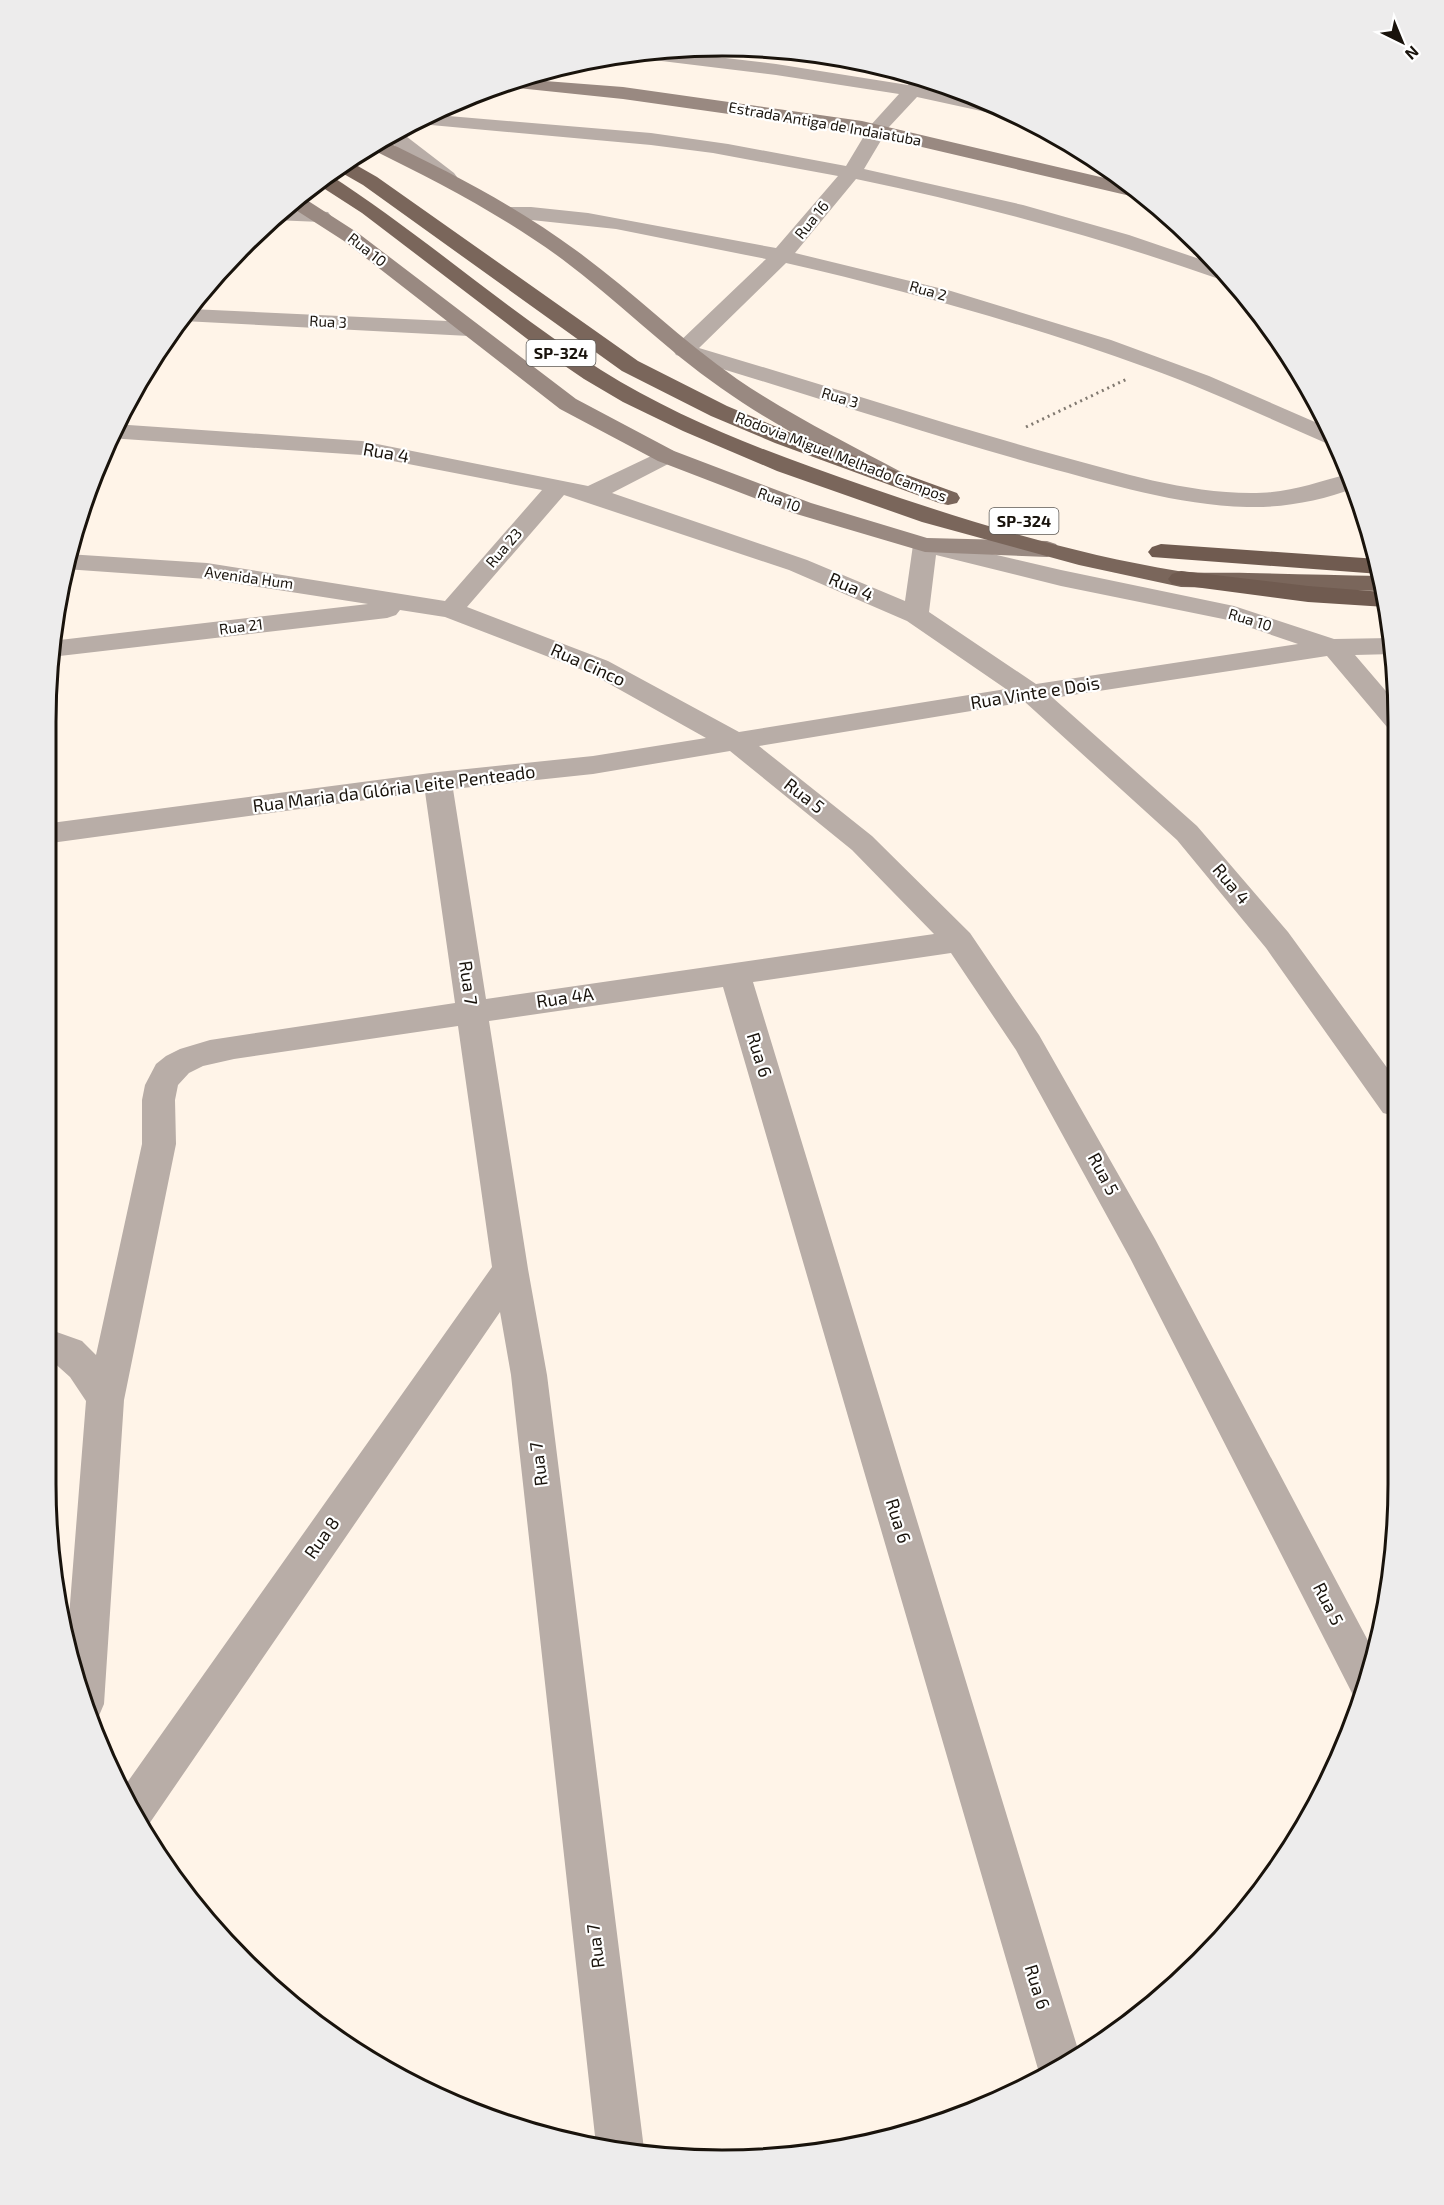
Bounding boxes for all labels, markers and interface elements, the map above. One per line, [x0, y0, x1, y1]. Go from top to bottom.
north arrow [1372, 12, 1432, 72]
text: N [1402, 42, 1423, 64]
street label: Estrada Antiga de Indaiatuba [727, 97, 923, 149]
street label: Rua 16 [790, 197, 832, 242]
street label: Rua 10 [345, 228, 391, 270]
street label: Rua 2 [908, 276, 949, 304]
street label: Rua 3 [309, 311, 347, 331]
road number: SP-324 [526, 340, 596, 366]
street label: Rua 3 [820, 383, 861, 411]
street label: Rodovia Miguel Melhado Campos [733, 407, 950, 505]
street label: Rua 4 [361, 437, 411, 467]
street label: Rua 10 [755, 483, 803, 515]
road number: SP-324 [990, 508, 1058, 534]
street label: Rua 23 [481, 524, 525, 571]
street label: Avenida Hum [204, 562, 295, 592]
street label: Rua 4 [826, 567, 877, 605]
street label: Rua 10 [1226, 604, 1274, 634]
street label: Rua 21 [218, 614, 264, 638]
street label: Rua Cinco [548, 638, 629, 690]
street label: Rua Vinte e Dois [969, 671, 1101, 713]
street label: Rua Maria da Glória Leite Penteado [251, 760, 536, 816]
street label: Rua 5 [780, 773, 829, 818]
street label: Rua 4 [1208, 859, 1255, 908]
street label: Rua 7 [455, 959, 483, 1006]
street label: Rua 4A [535, 982, 596, 1012]
street label: Rua 6 [743, 1030, 777, 1080]
street label: Rua 5 [1084, 1149, 1124, 1199]
street label: Rua 7 [524, 1441, 552, 1488]
street label: Rua 6 [882, 1496, 916, 1546]
street label: Rua 8 [299, 1512, 343, 1563]
street label: Rua 5 [1309, 1579, 1349, 1629]
street label: Rua 7 [581, 1923, 609, 1970]
street label: Rua 6 [1021, 1962, 1055, 2012]

